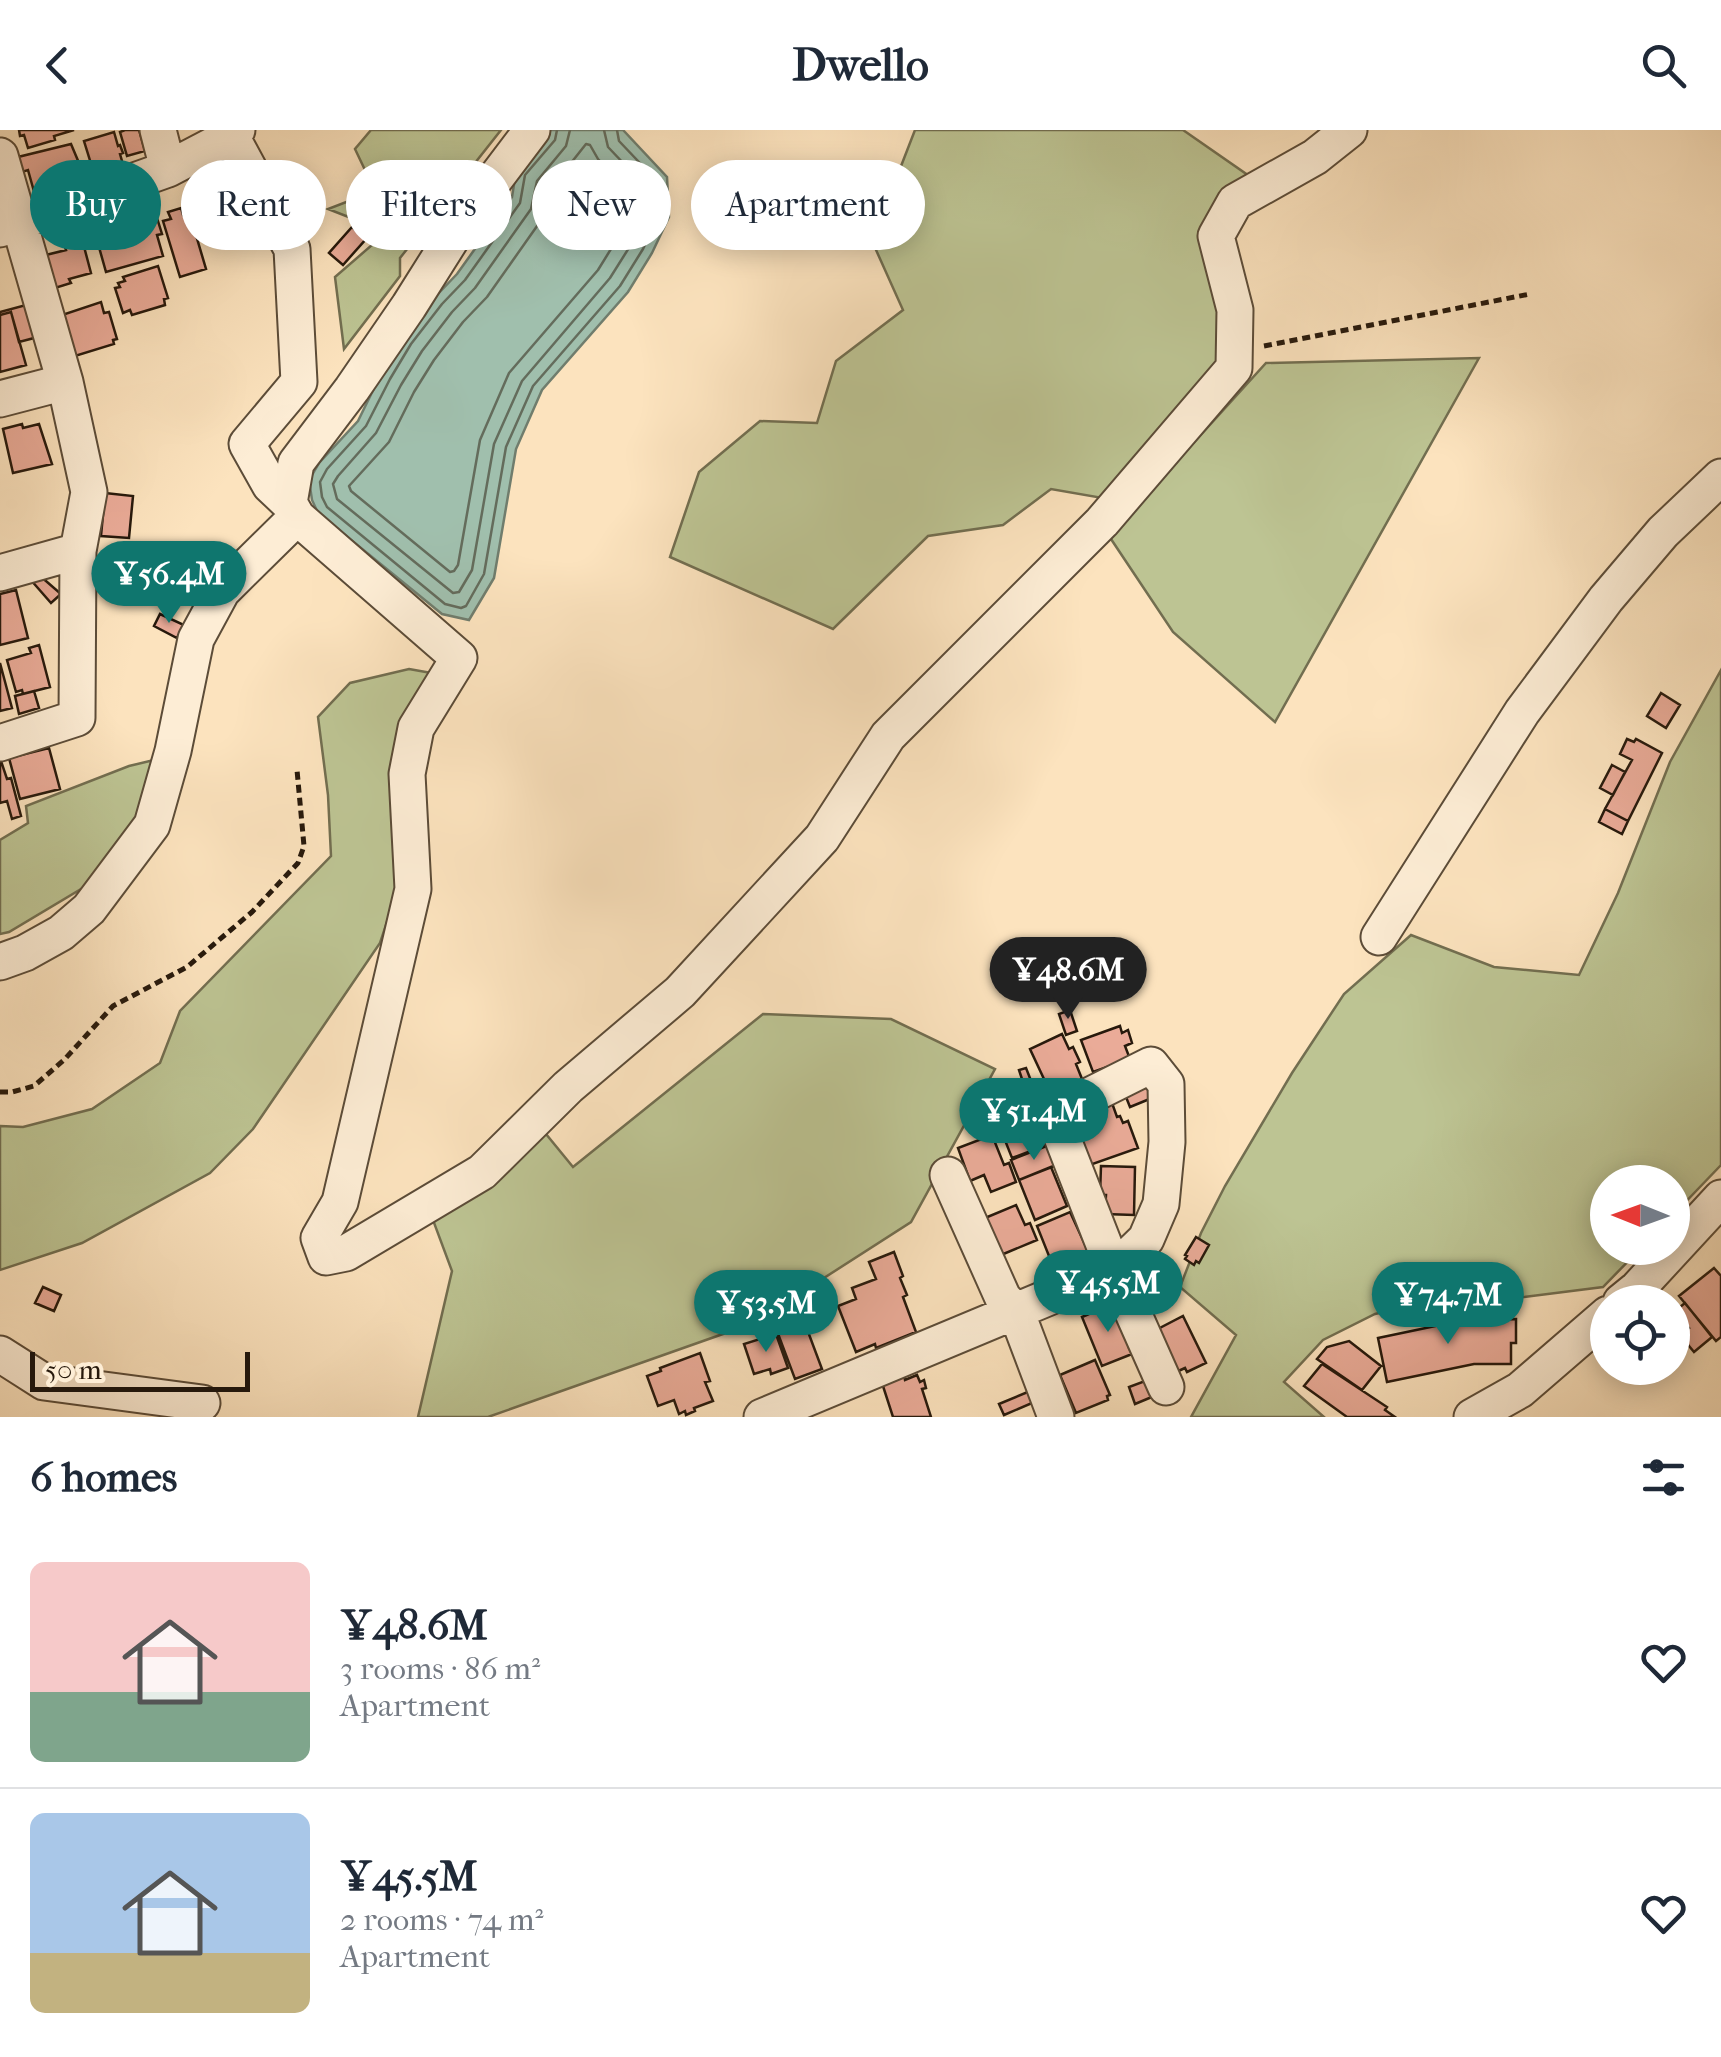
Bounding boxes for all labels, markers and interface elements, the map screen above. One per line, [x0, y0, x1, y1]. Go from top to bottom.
icon: back [30, 38, 85, 93]
icon: search [1636, 38, 1691, 93]
text: Dwello [792, 39, 929, 92]
chip: Buy [30, 160, 161, 250]
chip: Rent [181, 160, 326, 250]
chip: Filters [346, 160, 512, 250]
chip: New [532, 160, 671, 250]
chip: Apartment [691, 160, 925, 250]
pin: ¥56.4M [88, 541, 250, 626]
text: ¥56.4M [113, 555, 225, 592]
pin: ¥48.6M [987, 937, 1149, 1022]
text: ¥48.6M [1012, 951, 1124, 988]
pin: ¥51.4M [953, 1078, 1115, 1163]
text: ¥51.4M [981, 1092, 1087, 1129]
north arrow [1590, 1165, 1690, 1265]
map controls [1590, 1165, 1690, 1385]
pin: ¥45.5M [1027, 1250, 1189, 1335]
pin: ¥74.7M [1367, 1262, 1529, 1347]
text: ¥45.5M [1056, 1264, 1160, 1301]
pin: ¥53.5M [685, 1270, 847, 1355]
text: ¥74.7M [1394, 1276, 1502, 1313]
text: ¥53.5M [716, 1284, 816, 1321]
button: locate [1590, 1285, 1690, 1385]
scale bar [30, 1347, 250, 1392]
text: 50 m [45, 1353, 102, 1386]
icon: filters [1636, 1450, 1691, 1505]
text: 6 homes [30, 1453, 177, 1502]
text: ¥48.6M [340, 1601, 488, 1650]
icon: home [110, 1602, 230, 1722]
icon: heart [1636, 1635, 1691, 1690]
text: 3 rooms · 86 m² [340, 1650, 540, 1687]
text: Apartment [340, 1687, 490, 1724]
text: ¥45.5M [340, 1852, 477, 1901]
icon: home [110, 1853, 230, 1973]
icon: heart [1636, 1886, 1691, 1941]
text: 2 rooms · 74 m² [340, 1901, 544, 1938]
text: Apartment [340, 1938, 490, 1975]

